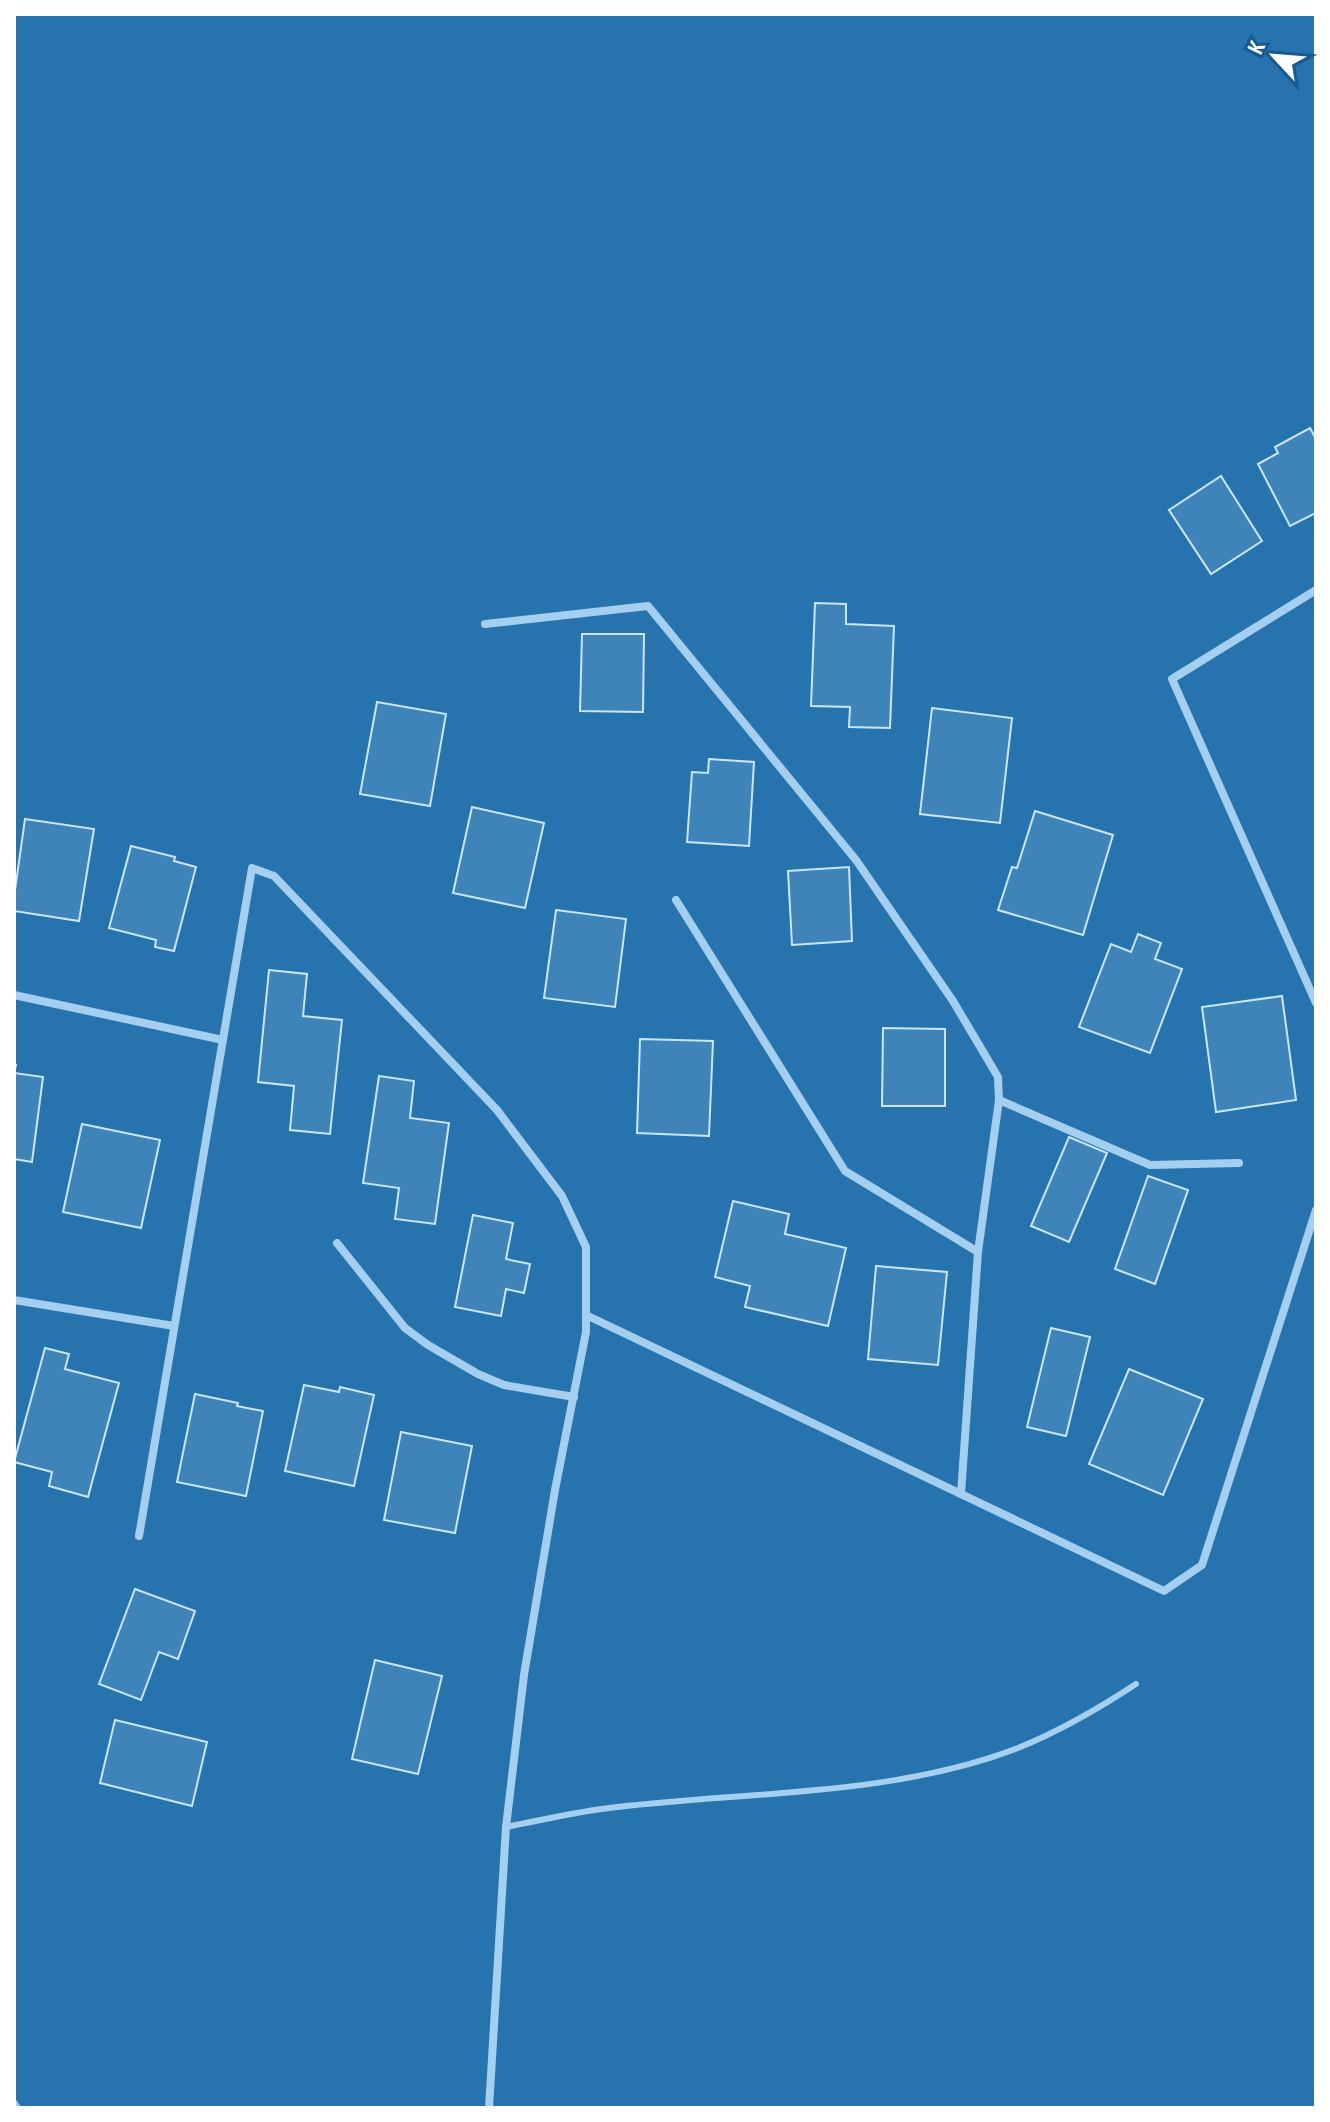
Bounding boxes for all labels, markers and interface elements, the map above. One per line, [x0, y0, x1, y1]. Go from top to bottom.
north arrow [1234, 16, 1314, 96]
text: K [1241, 35, 1271, 59]

